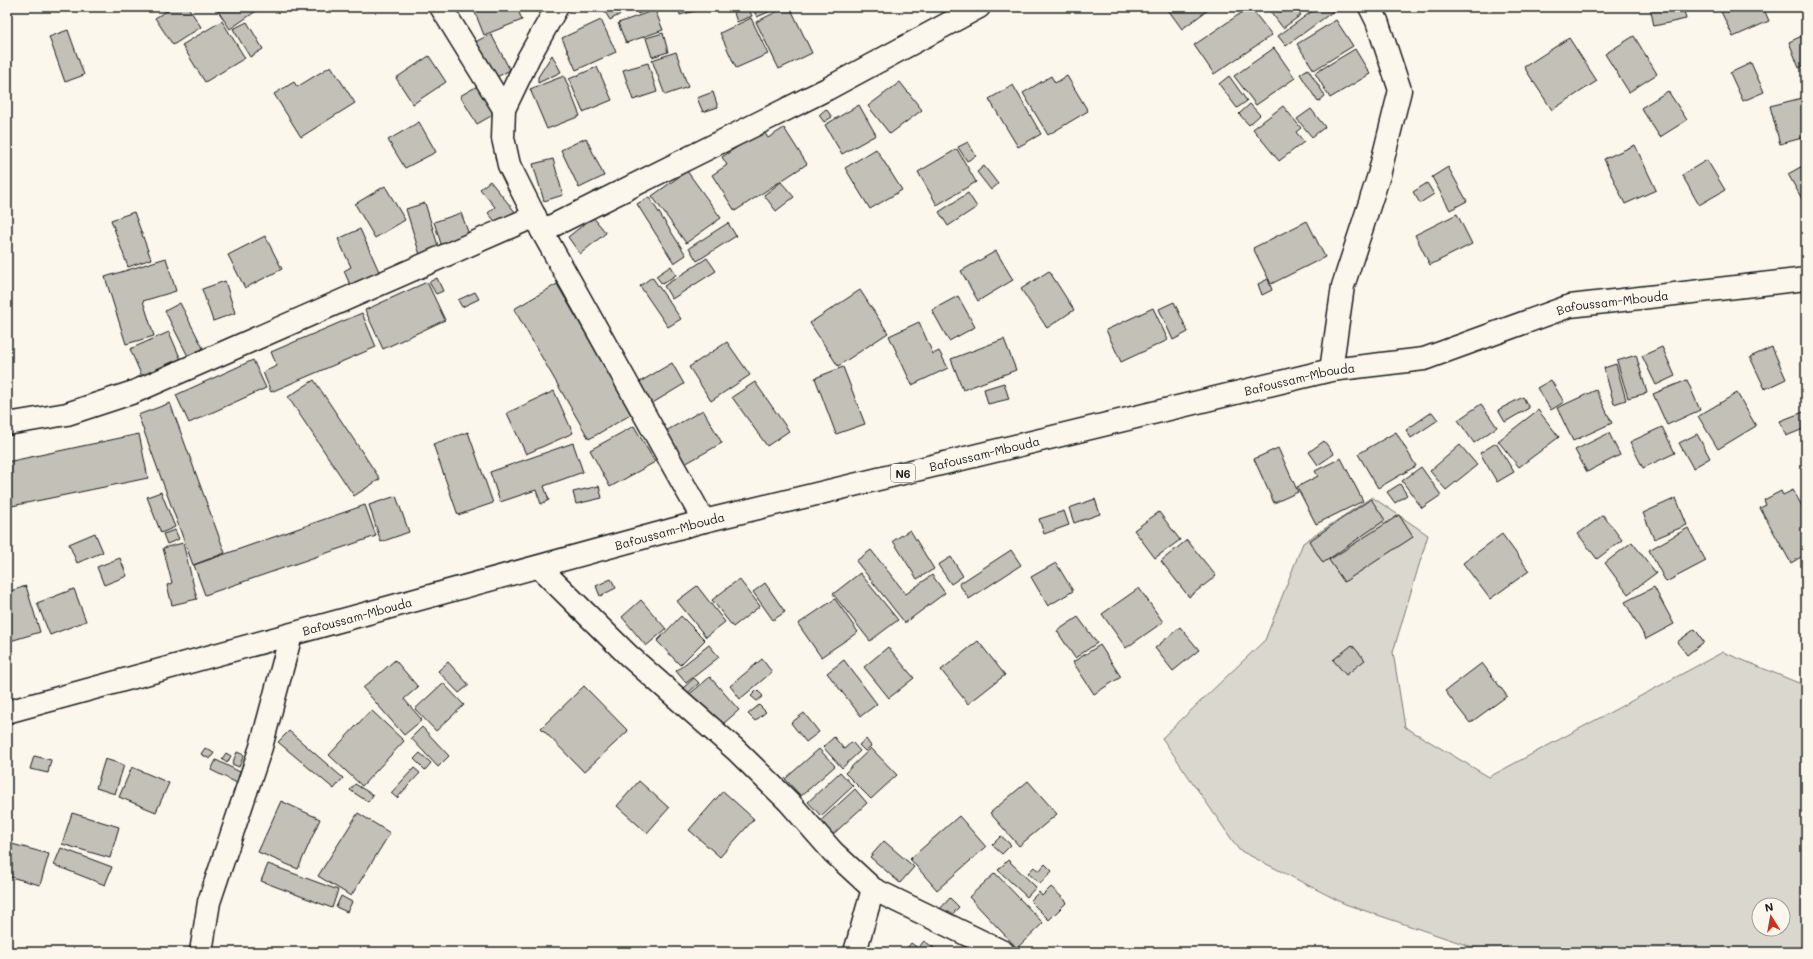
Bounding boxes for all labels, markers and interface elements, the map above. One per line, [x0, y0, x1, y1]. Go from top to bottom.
street label: Bafoussam-Mbouda [1554, 287, 1669, 318]
street label: Bafoussam-Mbouda [1242, 359, 1356, 399]
street label: Bafoussam-Mbouda [927, 432, 1041, 475]
road number: N6 [891, 464, 915, 482]
street label: Bafoussam-Mbouda [613, 508, 726, 553]
street label: Bafoussam-Mbouda [300, 593, 414, 639]
north arrow [1751, 897, 1791, 937]
text: N [1763, 899, 1775, 915]

